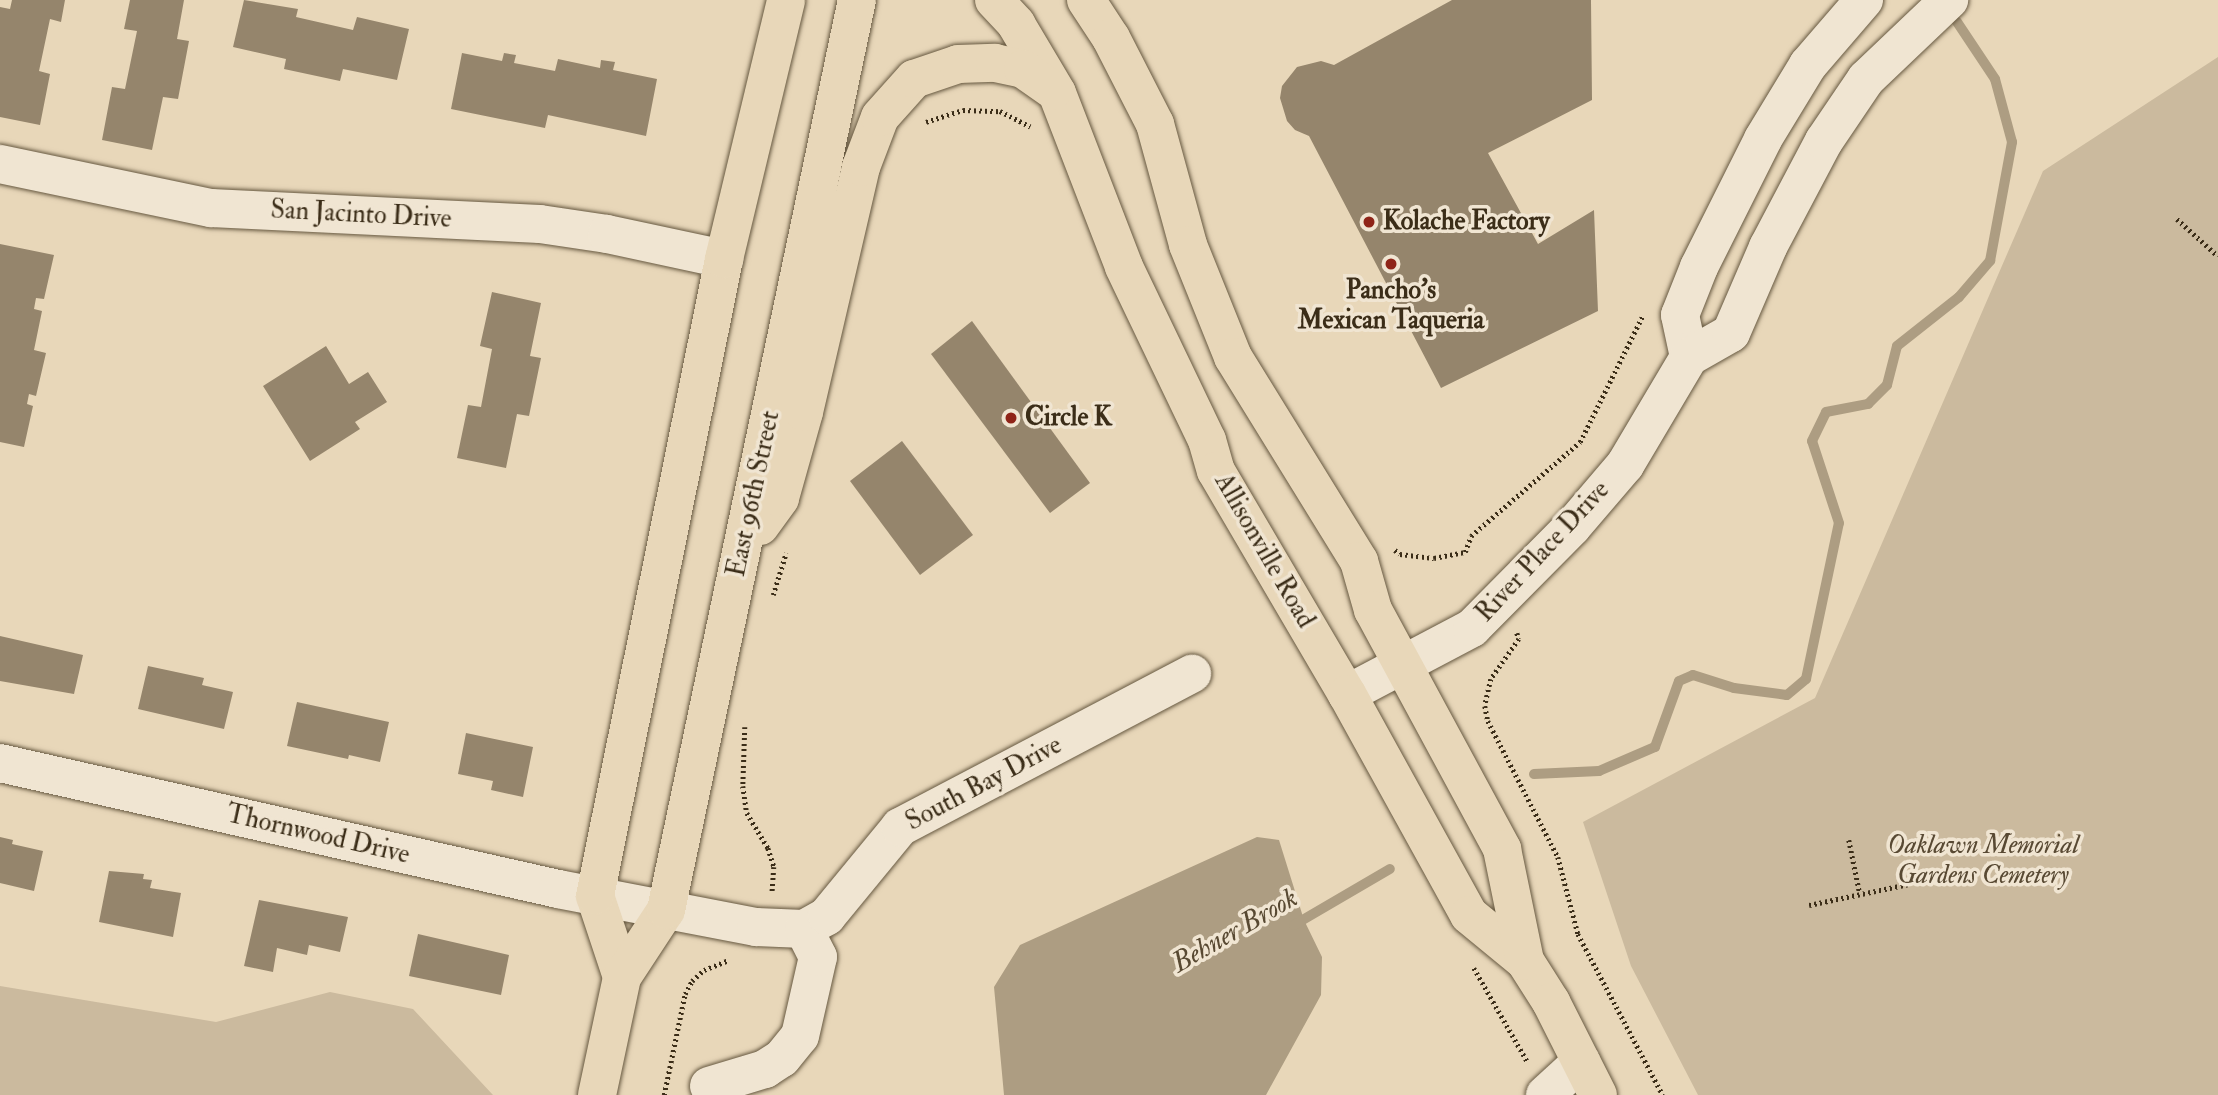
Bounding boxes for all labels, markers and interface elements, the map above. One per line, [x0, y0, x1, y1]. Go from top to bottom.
street label: San Jacinto Drive [270, 195, 452, 235]
place label: Kolache Factory [1383, 206, 1550, 238]
marker: Kolache Factory [1361, 214, 1377, 230]
marker: Pancho's Mexican Taqueria [1383, 256, 1399, 272]
place label: Pancho's Mexican Taqueria [1298, 275, 1484, 336]
place label: Circle K [1025, 402, 1112, 434]
street label: East 96th Street [721, 408, 787, 580]
marker: Circle K [1003, 410, 1019, 426]
street label: Allisonville Road [1207, 468, 1321, 634]
street label: River Place Drive [1470, 475, 1616, 629]
street label: South Bay Drive [901, 730, 1067, 838]
street label: Thornwood Drive [223, 799, 413, 871]
park label: Oaklawn Memorial Gardens Cemetery [1887, 830, 2079, 892]
water label: Behner Brook [1166, 881, 1304, 981]

